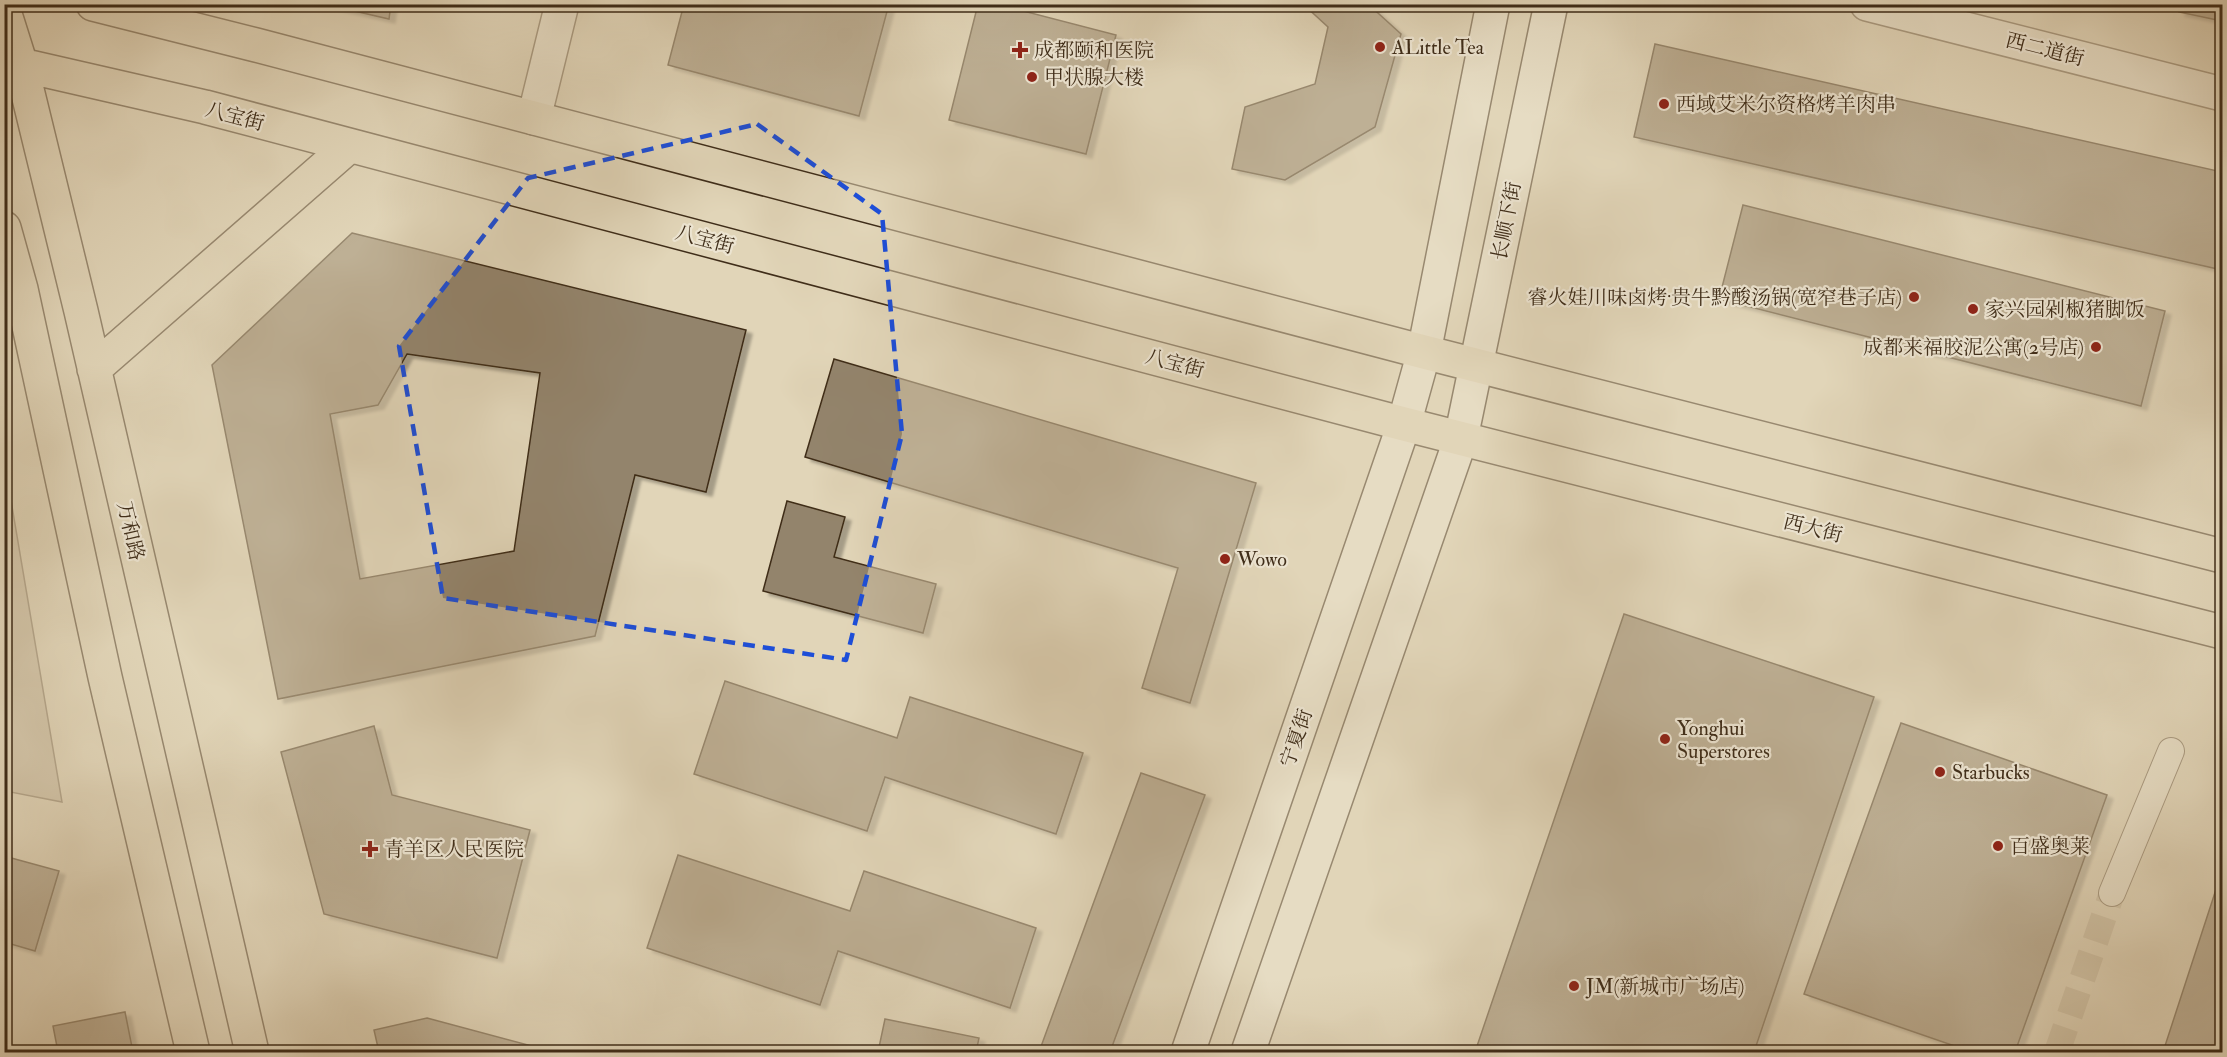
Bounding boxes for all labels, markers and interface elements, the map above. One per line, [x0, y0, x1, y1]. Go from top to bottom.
street label: 西二道街 [2003, 28, 2087, 71]
place label: ALittle Tea [1391, 35, 1485, 60]
place label: 成都颐和医院 [1034, 38, 1154, 63]
marker: ALittle Tea [1373, 40, 1387, 54]
marker: 成都颐和医院 [1011, 41, 1029, 59]
place label: 甲状腺大楼 [1044, 65, 1144, 90]
marker: 甲状腺大楼 [1025, 70, 1039, 84]
place label: 西域艾米尔资格烤羊肉串 [1676, 92, 1896, 117]
street label: 八宝街 [203, 97, 267, 136]
marker: 西域艾米尔资格烤羊肉串 [1657, 97, 1671, 111]
street label: 长顺下街 [1487, 179, 1526, 263]
street label: 八宝街 [673, 220, 737, 259]
place label: 睿火娃川味卤烤·贵牛黔酸汤锅(宽窄巷子店) [1527, 285, 1902, 310]
marker: 睿火娃川味卤烤·贵牛黔酸汤锅(宽窄巷子店) [1907, 290, 1921, 304]
place label: 家兴园剁椒猪脚饭 [1985, 297, 2145, 322]
marker: 家兴园剁椒猪脚饭 [1966, 302, 1980, 316]
place label: 成都来福胶泥公寓(2号店) [1863, 335, 2084, 360]
marker: 成都来福胶泥公寓(2号店) [2089, 340, 2103, 354]
street label: 八宝街 [1143, 344, 1207, 383]
street label: 万和路 [112, 499, 149, 563]
street label: 西大街 [1781, 509, 1845, 548]
place label: Wowo [1236, 547, 1287, 572]
marker: Wowo [1218, 552, 1232, 566]
street label: 宁夏街 [1275, 706, 1318, 771]
place label: Yonghui Superstores [1677, 716, 1770, 765]
marker: Yonghui Superstores [1658, 732, 1672, 746]
place label: Starbucks [1952, 760, 2030, 785]
marker: Starbucks [1933, 765, 1947, 779]
place label: 百盛奥莱 [2010, 834, 2090, 859]
place label: 青羊区人民医院 [384, 837, 524, 862]
marker: 百盛奥莱 [1991, 839, 2005, 853]
marker: 青羊区人民医院 [361, 840, 379, 858]
place label: JM(新城市广场店) [1585, 974, 1744, 999]
marker: JM(新城市广场店) [1567, 979, 1581, 993]

